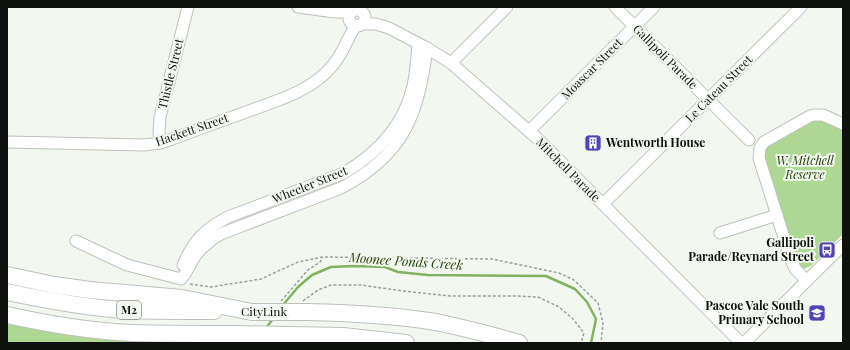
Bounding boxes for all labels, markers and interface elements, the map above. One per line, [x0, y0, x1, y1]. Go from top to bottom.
street label: Gallipoli Parade [630, 20, 702, 92]
street label: Moascar Street [557, 34, 626, 102]
street label: Thistle Street [154, 36, 187, 111]
street label: Le Cateau Street [681, 51, 756, 125]
street label: Hackett Street [153, 109, 231, 149]
building icon: Wentworth House [583, 133, 603, 153]
street label: Mitchell Parade [533, 134, 604, 205]
place label: Wentworth House [605, 134, 705, 150]
park label: W. Mitchell Reserve [776, 152, 834, 182]
street label: Wheeler Street [269, 161, 350, 207]
place label: Gallipoli Parade/Reynard Street [688, 234, 815, 264]
bus stop icon: Gallipoli Parade/Reynard Street [817, 240, 837, 260]
water label: Moonee Ponds Creek [348, 248, 464, 273]
place label: Pascoe Vale South Primary School [705, 297, 805, 327]
road number: M2 [117, 301, 141, 319]
street label: CityLink [241, 303, 288, 319]
school or university icon: Pascoe Vale South Primary School [807, 303, 827, 323]

